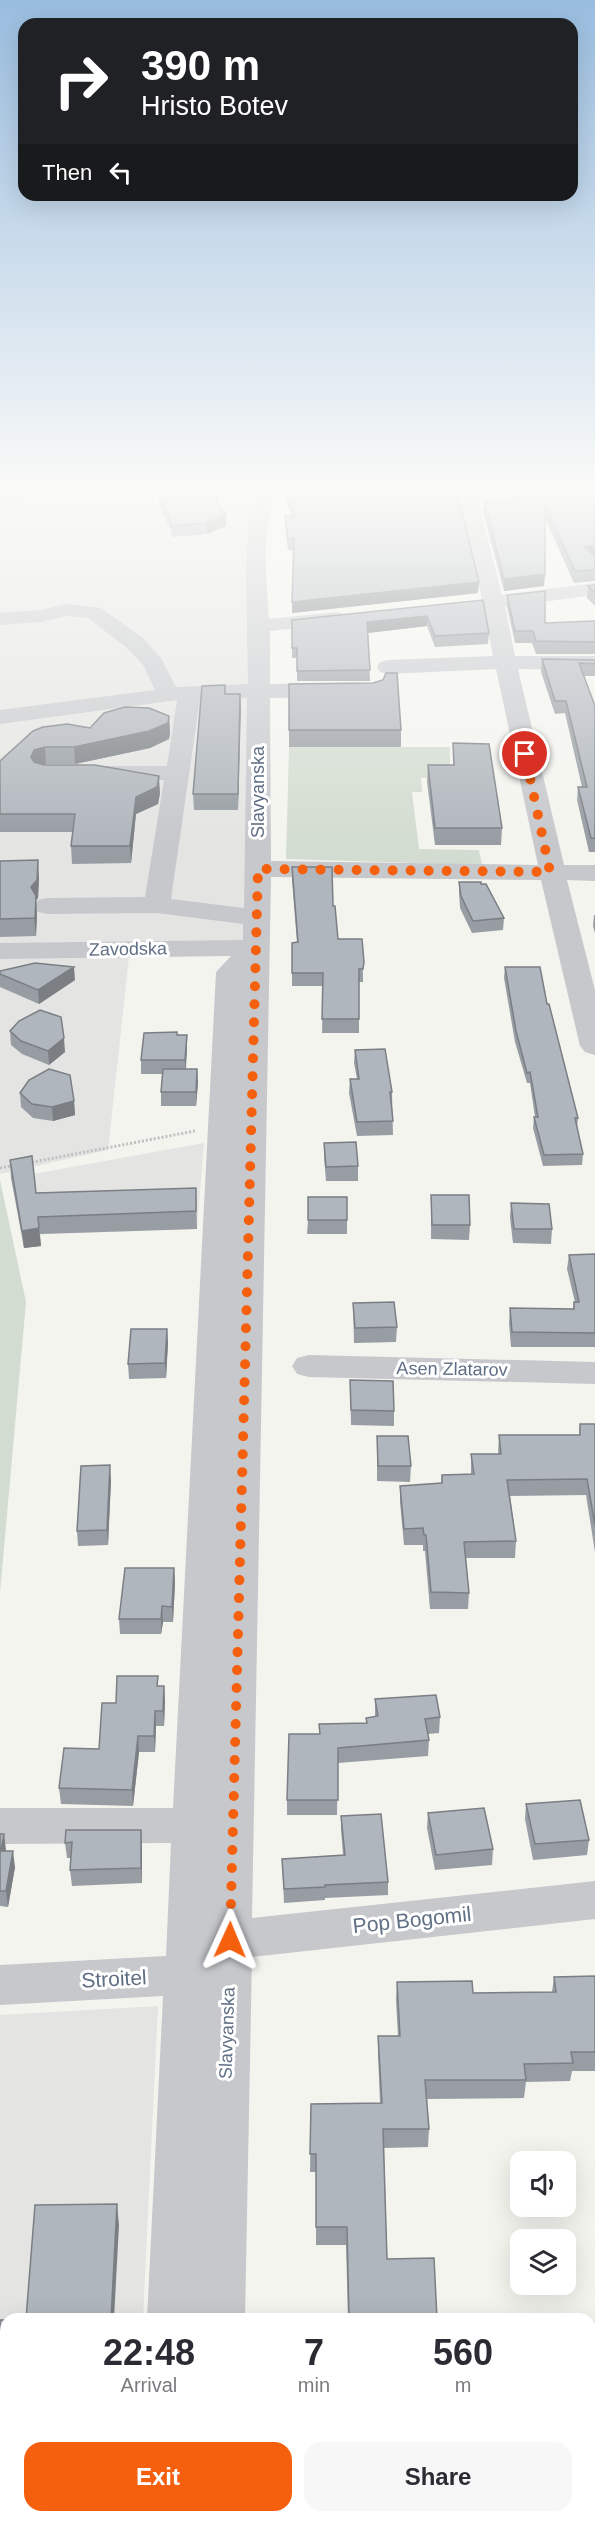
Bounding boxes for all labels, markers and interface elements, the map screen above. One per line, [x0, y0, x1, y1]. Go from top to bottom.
icon: right [42, 42, 120, 120]
text: 390 m [141, 42, 260, 89]
text: Hristo Botev [141, 91, 288, 121]
icon: left [104, 156, 137, 189]
text: Then [42, 160, 92, 185]
pin [499, 728, 550, 779]
icon: arrive [508, 737, 541, 770]
street label: Slavyanska [248, 745, 268, 838]
street label: Zavodska [89, 938, 168, 960]
street label: Asen Zlatarov [396, 1358, 508, 1380]
street label: Pop Bogomil [352, 1902, 472, 1937]
position arrow [198, 1908, 262, 1972]
street label: Stroitel [81, 1965, 147, 1992]
street label: Slavyanska [215, 1986, 239, 2079]
map controls [510, 2151, 576, 2295]
button: sound [510, 2151, 576, 2217]
button: layers [510, 2229, 576, 2295]
text: 22:48 [103, 2332, 195, 2373]
text: 7 [304, 2332, 324, 2373]
text: 560 [433, 2332, 493, 2373]
text: Arrival [121, 2374, 177, 2396]
text: min [298, 2374, 330, 2396]
text: m [455, 2374, 471, 2396]
button: Exit [24, 2442, 292, 2511]
button: Share [304, 2442, 572, 2511]

